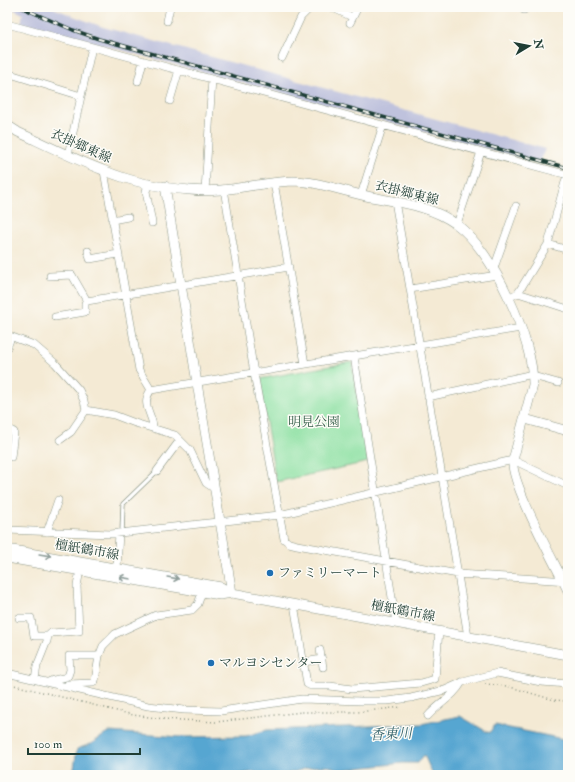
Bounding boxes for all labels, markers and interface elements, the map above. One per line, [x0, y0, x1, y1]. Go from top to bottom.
north arrow [509, 26, 549, 66]
text: N [531, 37, 546, 51]
street label: 衣掛郷東線 [48, 125, 114, 167]
street label: 衣掛郷東線 [374, 177, 440, 209]
park label: 明見公園 [288, 414, 340, 430]
street label: 檀紙鶴市線 [54, 536, 120, 564]
one-way arrow [38, 552, 51, 560]
place label: ファミリーマート [278, 565, 382, 581]
marker: ファミリーマート [265, 568, 275, 578]
one-way arrow [119, 574, 132, 582]
one-way arrow [166, 575, 179, 583]
street label: 檀紙鶴市線 [370, 597, 436, 625]
place label: マルヨシセンター [219, 655, 322, 671]
marker: マルヨシセンター [206, 658, 216, 668]
water label: 香東川 [370, 724, 414, 744]
scale bar [28, 730, 140, 756]
text: 100 m [34, 737, 63, 752]

